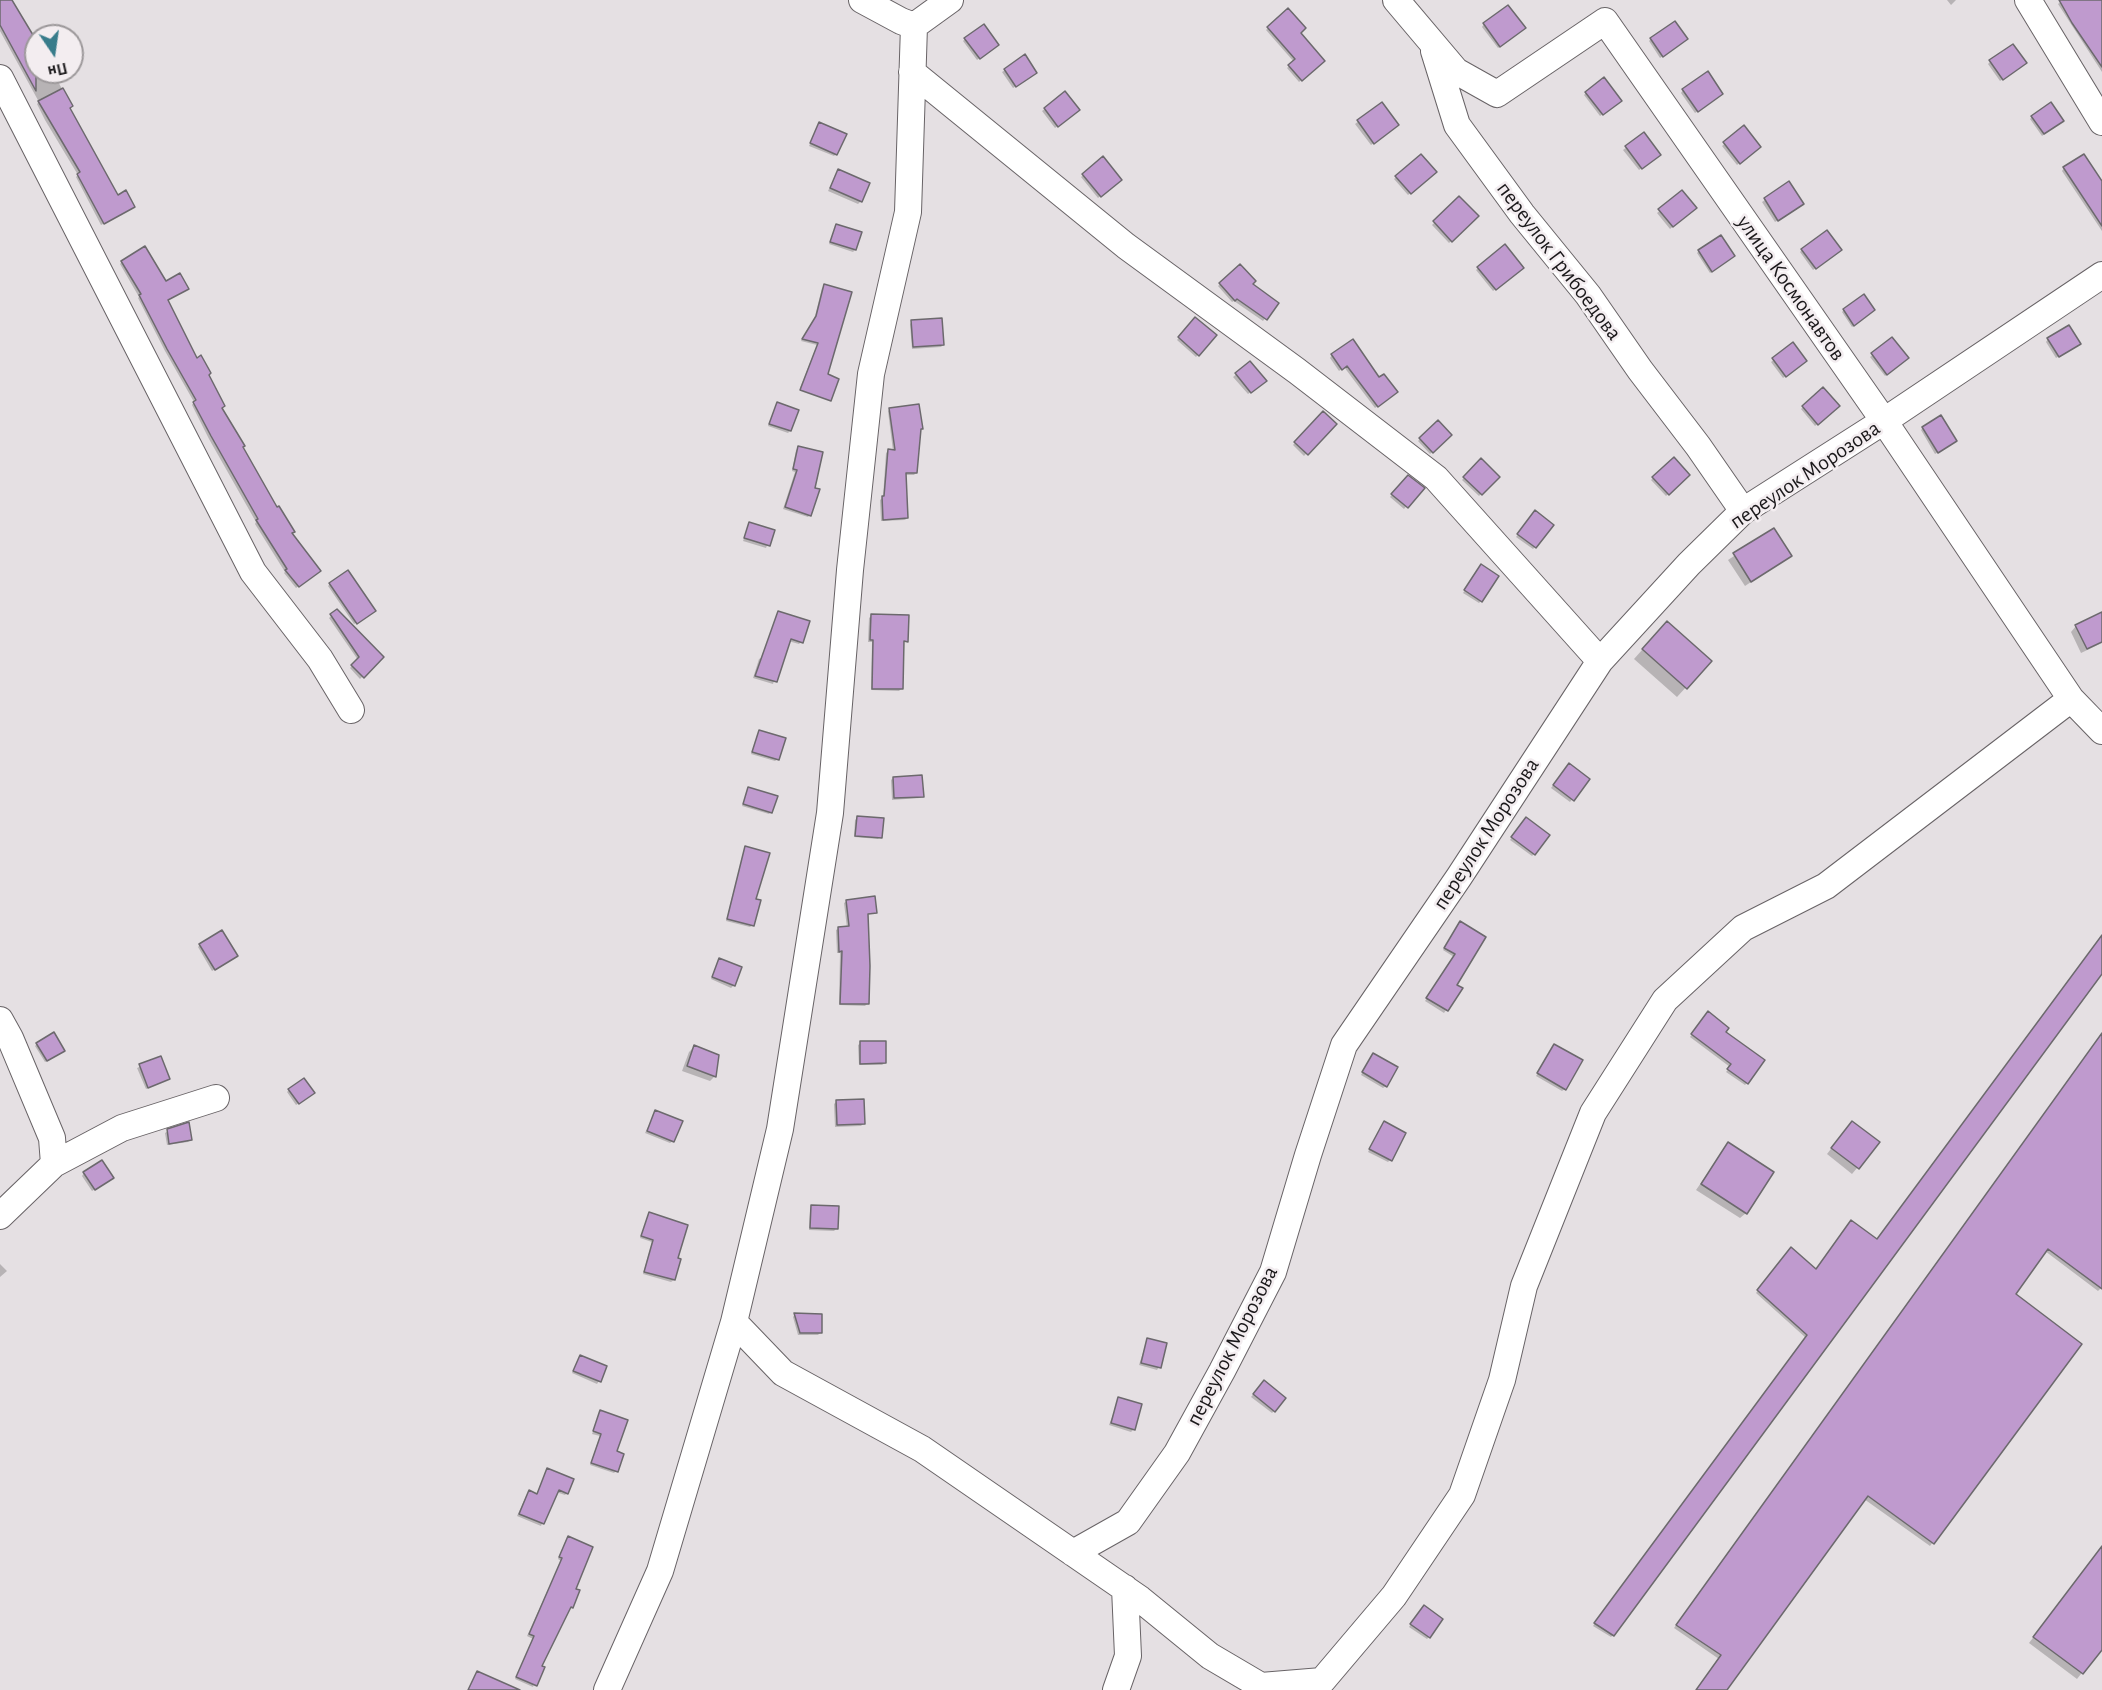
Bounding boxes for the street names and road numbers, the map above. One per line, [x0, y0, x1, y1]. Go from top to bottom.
street label: переулок Грибоедова [1491, 176, 1627, 346]
street label: улица Космонавтов [1731, 210, 1851, 366]
street label: переулок Морозова [1725, 415, 1885, 535]
street label: переулок Морозова [1427, 753, 1545, 915]
street label: переулок Морозова [1180, 1262, 1284, 1430]

